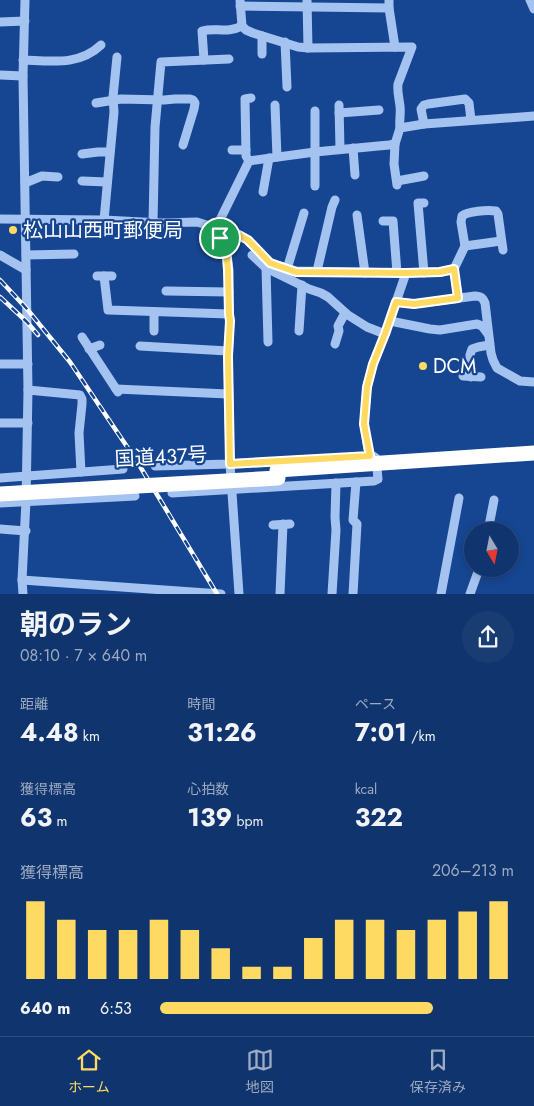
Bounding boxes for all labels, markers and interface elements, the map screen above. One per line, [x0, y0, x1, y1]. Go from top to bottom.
place label: 松山山西町郵便局 [23, 216, 183, 245]
pin [199, 217, 241, 259]
marker: 松山山西町郵便局 [7, 224, 19, 236]
icon: arrive [206, 224, 234, 252]
place label: DCM [433, 352, 477, 381]
marker: DCM [417, 360, 429, 372]
street label: 国道437号 [114, 440, 208, 474]
north arrow [464, 522, 519, 578]
map controls [464, 522, 519, 577]
text: 朝のラン [20, 604, 132, 645]
button: share [462, 611, 514, 663]
text: 08:10 · 7 × 640 m [20, 644, 147, 667]
text: 距離 [20, 694, 48, 714]
text: 時間 [187, 694, 215, 714]
text: ペース [355, 694, 396, 714]
text: 4.48 [20, 714, 79, 750]
text: 31:26 [187, 714, 257, 750]
text: 7:01 [355, 714, 407, 750]
text: km [79, 726, 100, 746]
text: /km [407, 726, 436, 746]
text: 獲得標高 [20, 779, 76, 799]
text: 心拍数 [187, 779, 229, 799]
text: kcal [355, 779, 377, 799]
text: 63 [20, 799, 52, 835]
text: 139 [187, 799, 232, 835]
text: 322 [355, 799, 403, 835]
text: m [52, 811, 67, 831]
text: bpm [232, 811, 263, 831]
text: 206–213 m [432, 859, 514, 882]
text: 獲得標高 [20, 861, 84, 884]
text: 640 m [20, 997, 70, 1020]
text: 6:53 [100, 997, 132, 1020]
tab: ホーム [68, 1046, 110, 1097]
tab: 地図 [246, 1046, 274, 1097]
tab: 保存済み [410, 1046, 466, 1097]

